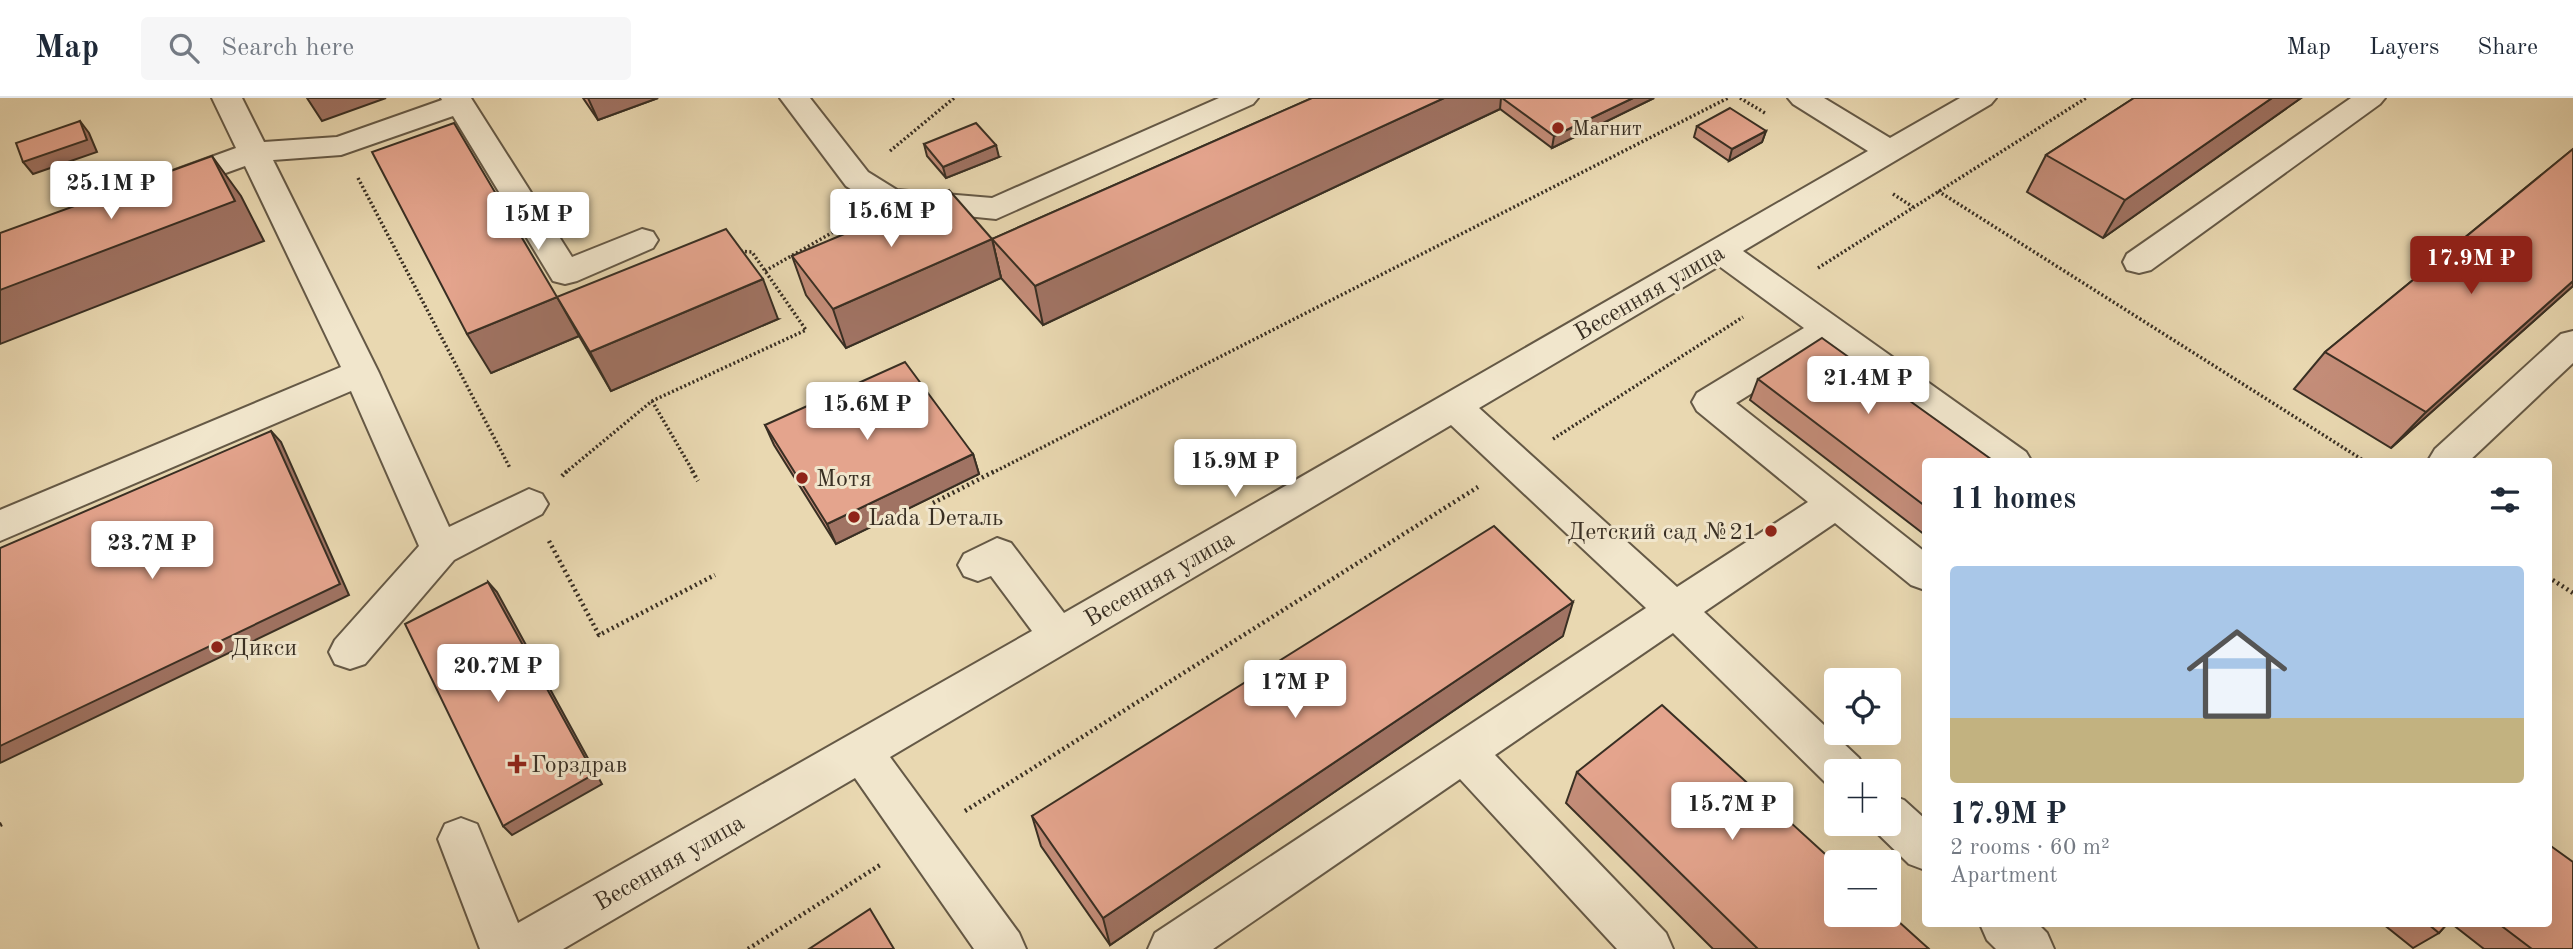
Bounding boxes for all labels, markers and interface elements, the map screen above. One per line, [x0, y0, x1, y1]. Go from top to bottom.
search box [141, 17, 631, 80]
icon: search [165, 29, 203, 67]
text: Map [35, 32, 99, 65]
text: Search here [221, 35, 354, 61]
text: Map [2287, 36, 2331, 60]
text: Layers [2369, 36, 2439, 60]
text: Share [2477, 36, 2538, 60]
place label: Магнит [1572, 119, 1642, 140]
marker: Магнит [1550, 120, 1566, 136]
pin: 25.1M ₽ [46, 162, 176, 221]
text: 25.1M ₽ [66, 172, 156, 195]
pin: 15.6M ₽ [826, 190, 956, 249]
pin: 15M ₽ [489, 192, 587, 252]
text: 15.6M ₽ [846, 200, 936, 223]
text: 15M ₽ [503, 203, 573, 226]
pin: 17.9M ₽ [2406, 236, 2536, 296]
street label: Весенняя улица [1571, 241, 1729, 346]
text: 17.9M ₽ [2426, 247, 2516, 270]
pin: 21.4M ₽ [1803, 356, 1933, 416]
text: 21.4M ₽ [1823, 367, 1913, 390]
pin: 15.6M ₽ [802, 382, 932, 442]
text: 15.6M ₽ [822, 393, 912, 416]
pin: 15.9M ₽ [1170, 440, 1300, 499]
text: 15.9M ₽ [1190, 450, 1280, 473]
place label: Мотя [816, 468, 872, 492]
marker: Мотя [794, 470, 810, 486]
icon: filters [2486, 481, 2524, 519]
text: 11 homes [1950, 485, 2076, 515]
place label: Lada Dеталь [868, 507, 1003, 531]
marker: Lada Dеталь [846, 509, 862, 525]
place label: Детский сад №21 [1568, 521, 1757, 545]
pin: 23.7M ₽ [87, 522, 217, 581]
marker: Детский сад №21 [1763, 523, 1779, 539]
street label: Весенняя улица [1081, 527, 1239, 632]
text: 23.7M ₽ [107, 532, 197, 555]
icon: home [2174, 611, 2300, 737]
place label: Дикси [231, 637, 297, 661]
marker: Дикси [209, 639, 225, 655]
pin: 20.7M ₽ [433, 644, 563, 704]
text: 20.7M ₽ [453, 655, 543, 678]
pin: 17M ₽ [1246, 660, 1344, 720]
map controls [1824, 668, 1901, 927]
button: locate [1824, 668, 1901, 745]
text: 17M ₽ [1260, 671, 1330, 694]
place label: Горздрав [531, 754, 627, 778]
marker: Горздрав [509, 756, 525, 772]
button: + [1824, 759, 1901, 836]
pin: 15.7M ₽ [1667, 782, 1797, 842]
text: 15.7M ₽ [1687, 793, 1777, 816]
text: 17.9M ₽ [1950, 800, 2067, 830]
street label: Весенняя улица [591, 811, 749, 916]
text: 2 rooms · 60 m² [1950, 836, 2110, 859]
button: − [1824, 850, 1901, 927]
text: Apartment [1950, 864, 2058, 887]

